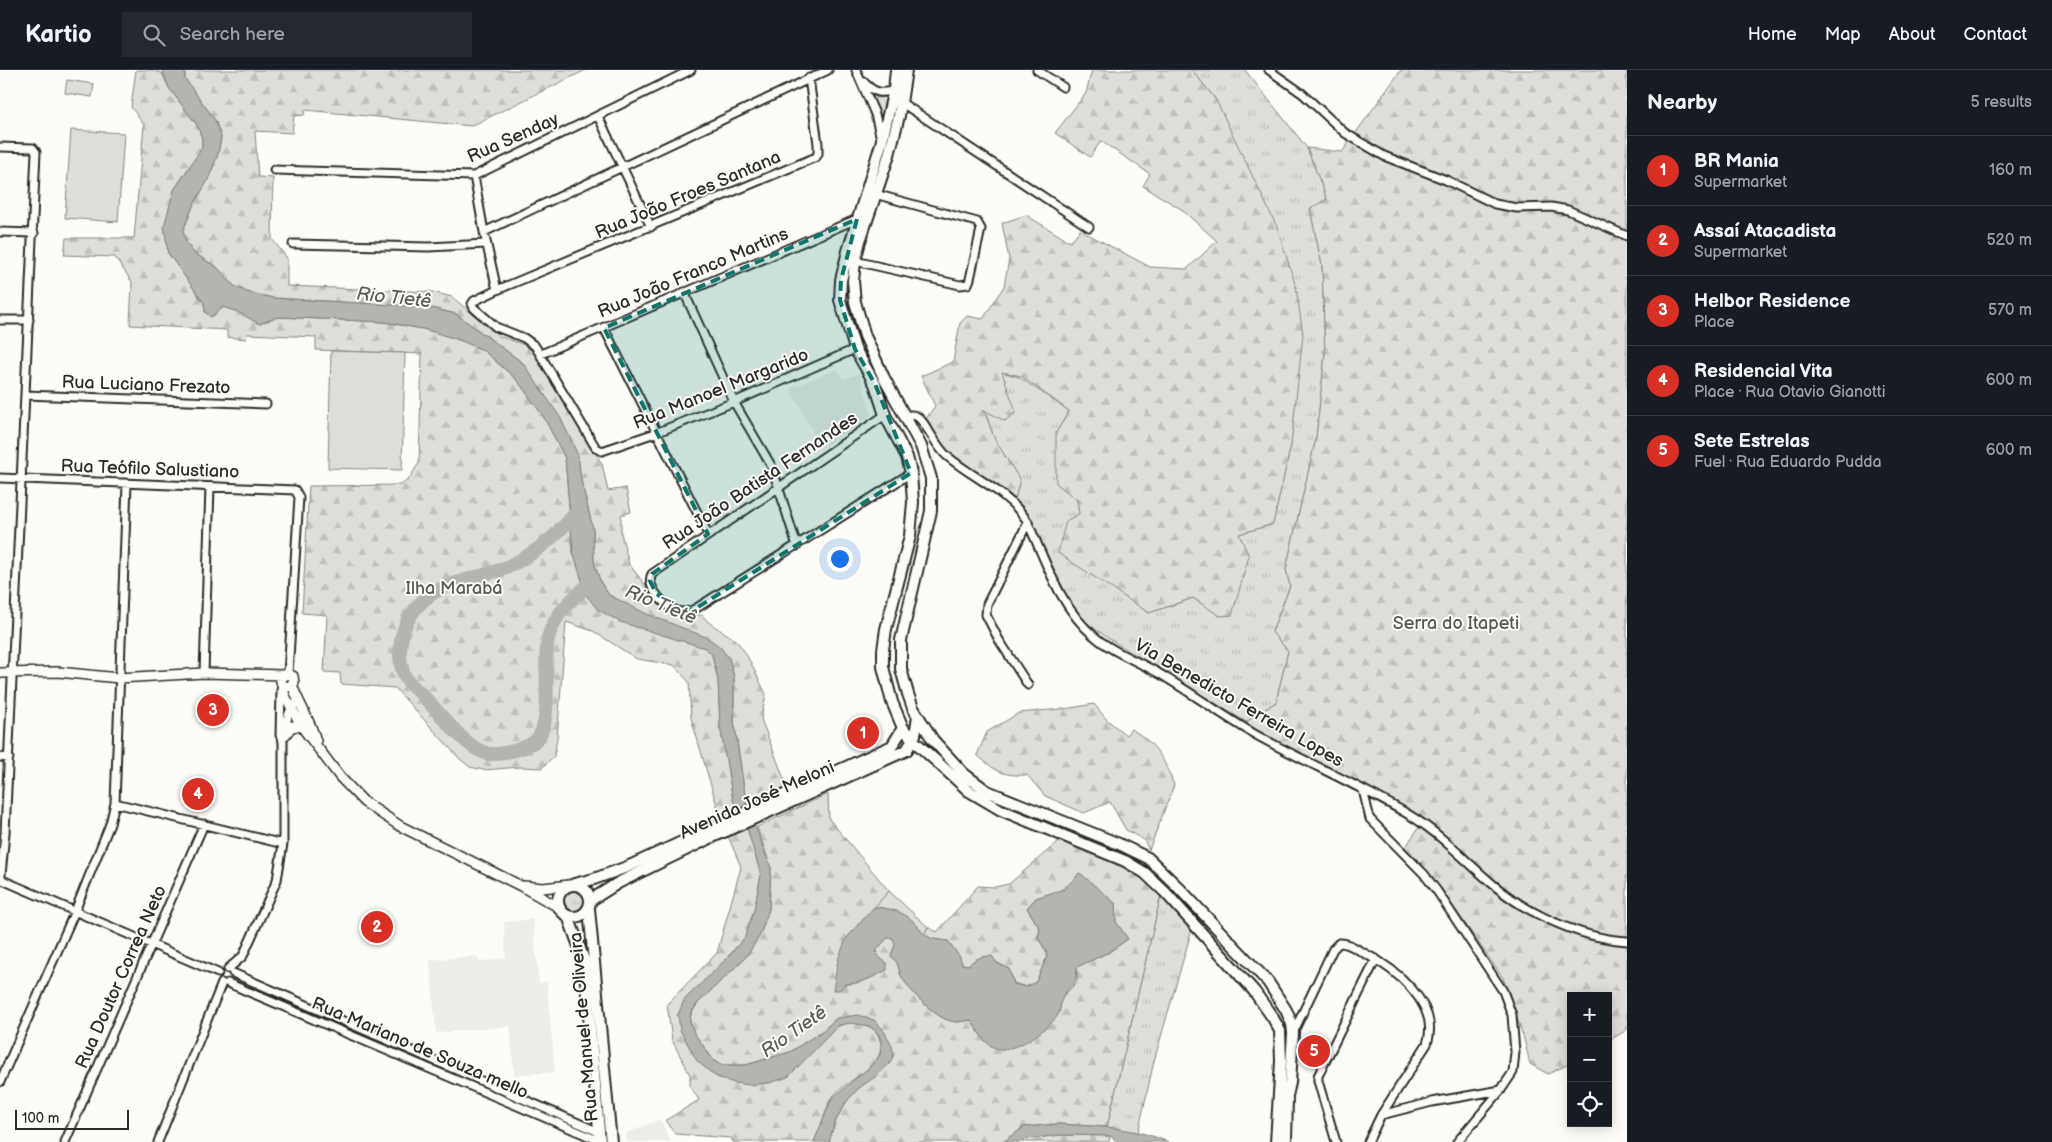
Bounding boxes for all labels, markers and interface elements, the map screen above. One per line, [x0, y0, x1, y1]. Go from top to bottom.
search box [122, 12, 472, 57]
text: Kartio [25, 20, 92, 49]
icon: search [140, 21, 168, 49]
text: Search here [180, 23, 285, 46]
text: Home [1748, 24, 1797, 45]
text: Map [1825, 24, 1861, 45]
text: About [1889, 24, 1936, 45]
text: Contact [1964, 24, 2027, 45]
text: Nearby [1647, 90, 1717, 115]
text: 5 results [1970, 93, 2032, 112]
street label: Rua Senday [464, 108, 563, 167]
street label: Rua João Froes Santana [592, 146, 784, 244]
text: BR Mania [1694, 150, 1779, 173]
text: 1 [1660, 161, 1666, 180]
text: 160 m [1989, 161, 2032, 180]
text: Supermarket [1694, 173, 1787, 192]
text: Assaí Atacadista [1694, 220, 1836, 243]
street label: Rua João Franco Martins [595, 223, 791, 323]
text: 2 [1658, 231, 1668, 250]
text: 520 m [1986, 231, 2032, 250]
text: Supermarket [1694, 243, 1787, 262]
water label: Rio Tietê [355, 283, 433, 313]
text: Helbor Residence [1694, 290, 1850, 313]
text: 3 [1658, 301, 1668, 320]
text: 570 m [1988, 301, 2032, 320]
text: Place [1694, 313, 1735, 332]
street label: Rua Manoel Margarido [630, 344, 812, 434]
text: Residencial Vita [1694, 360, 1833, 383]
text: 4 [1658, 371, 1668, 390]
text: 600 m [1986, 371, 2032, 390]
street label: Rua Luciano Frezato [61, 372, 231, 398]
text: Place · Rua Otavio Gianotti [1694, 383, 1885, 402]
street label: Rua João Batista Fernandes [659, 408, 861, 554]
text: Sete Estrelas [1694, 430, 1810, 453]
text: 5 [1658, 441, 1668, 460]
text: 600 m [1986, 441, 2032, 460]
text: Fuel · Rua Eduardo Pudda [1694, 453, 1882, 472]
street label: Rua Teófilo Salustiano [60, 455, 240, 483]
your location [827, 546, 853, 572]
park label: Ilha Marabá [406, 578, 502, 599]
water label: Rio Tietê [622, 580, 700, 630]
park label: Serra do Itapeti [1393, 613, 1519, 634]
street label: Via Benedicto Ferreira Lopes [1131, 634, 1347, 772]
pin: 3 [197, 691, 229, 729]
pin: 1 [847, 714, 879, 752]
street label: Avenida José Meloni [676, 756, 838, 844]
pin: 4 [182, 775, 214, 813]
street label: Rua Doutor Correa Neto [71, 882, 171, 1072]
pin: 2 [361, 908, 393, 946]
street label: Rua Manuel de Oliveira [565, 931, 603, 1123]
map controls [1567, 992, 1612, 1127]
button: + [1567, 992, 1612, 1037]
street label: Rua Mariano de Souza mello [309, 993, 531, 1103]
water label: Rio Tietê [757, 1001, 831, 1063]
pin: 5 [1298, 1032, 1330, 1070]
button: − [1567, 1037, 1612, 1082]
button: locate [1567, 1082, 1612, 1127]
scale bar [15, 1107, 129, 1130]
text: 100 m [22, 1110, 59, 1127]

